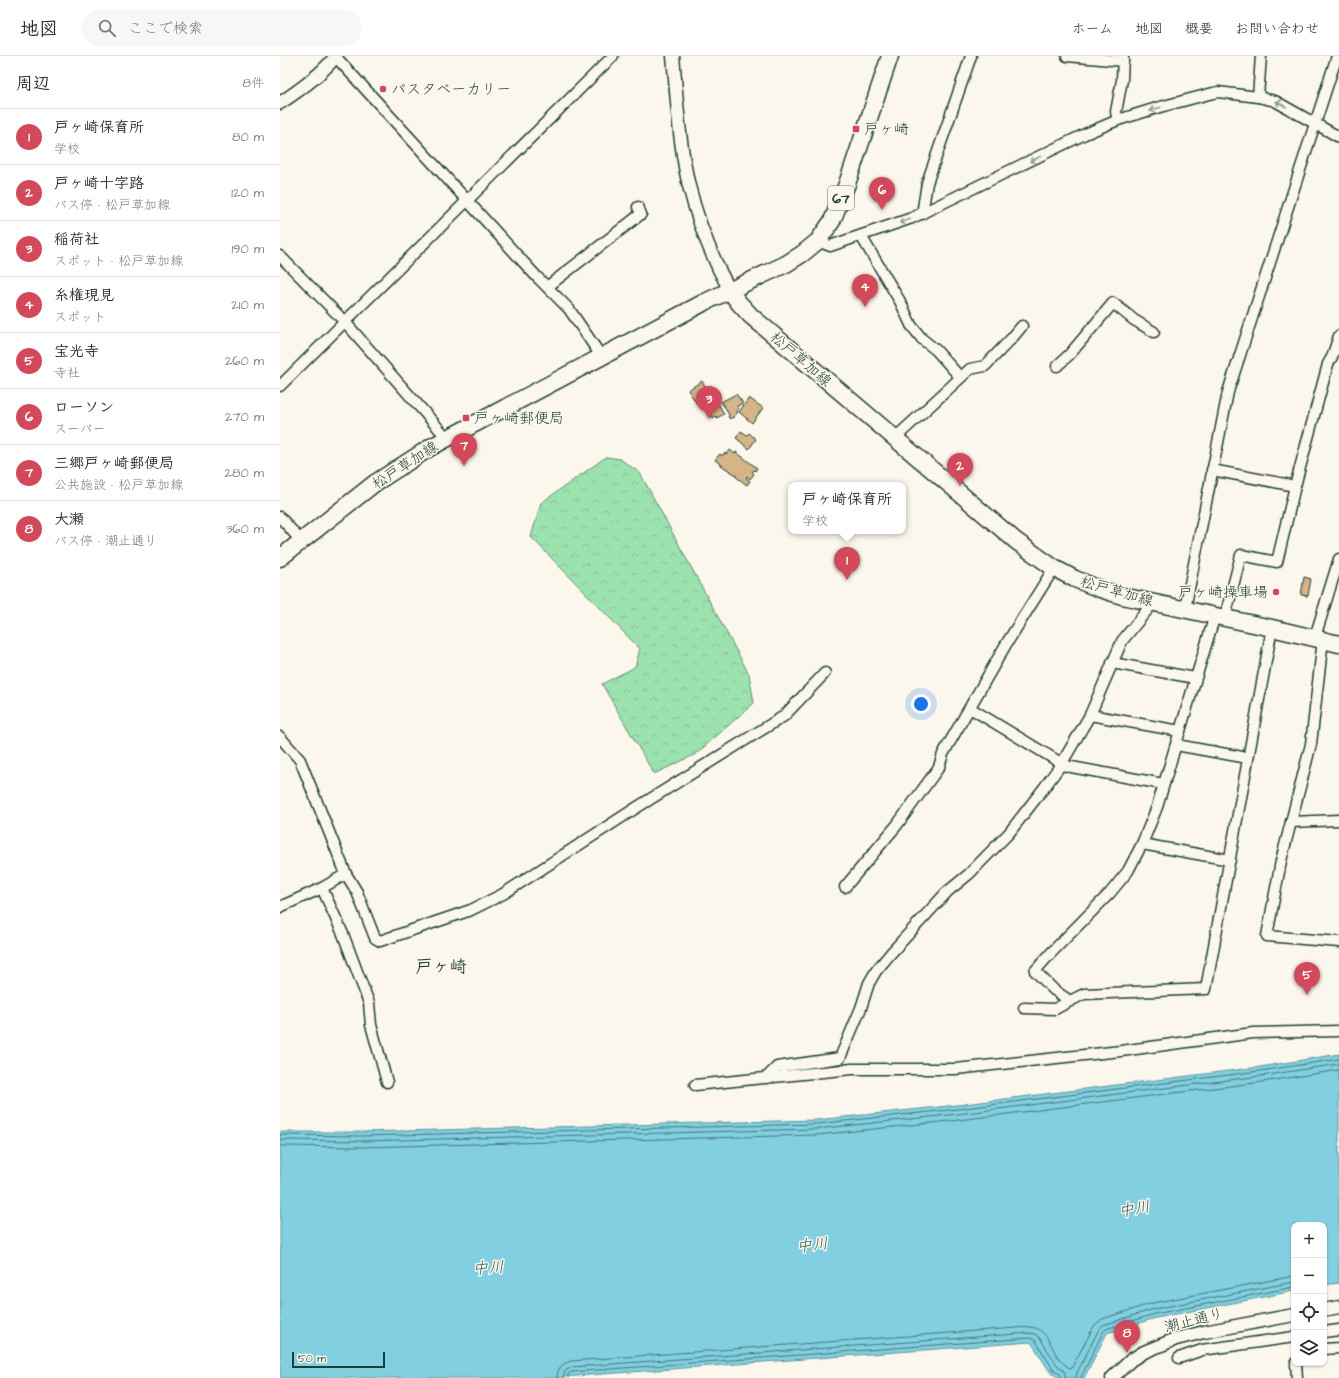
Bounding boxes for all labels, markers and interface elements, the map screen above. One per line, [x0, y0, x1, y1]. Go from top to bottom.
search box [82, 10, 362, 46]
text: 地図 [20, 16, 58, 43]
icon: search [96, 17, 118, 39]
text: ここで検索 [128, 18, 203, 39]
text: ホーム [1072, 19, 1113, 39]
text: 地図 [1135, 19, 1163, 39]
text: 概要 [1185, 19, 1213, 39]
text: お問い合わせ [1235, 19, 1319, 39]
text: 周辺 [16, 72, 50, 96]
text: 8件 [243, 74, 264, 92]
place label: パスタベーカリー [391, 79, 511, 100]
marker: パスタベーカリー [378, 84, 388, 94]
one-way arrow [1275, 100, 1287, 108]
one-way arrow [1149, 105, 1161, 113]
text: 戸ヶ崎保育所 [54, 117, 144, 138]
place label: 戸ヶ崎 [864, 119, 909, 140]
marker: 戸ヶ崎 [851, 124, 861, 134]
text: 1 [28, 128, 30, 146]
text: 80 m [232, 128, 264, 146]
text: 学校 [54, 140, 80, 158]
one-way arrow [1029, 156, 1041, 163]
text: 戸ヶ崎十字路 [54, 173, 144, 194]
pin: 6 [869, 177, 895, 210]
text: 2 [25, 184, 33, 202]
text: 120 m [231, 184, 264, 202]
road number: 67 [828, 186, 854, 210]
text: バス停 · 松戸草加線 [54, 196, 170, 214]
one-way arrow [899, 217, 911, 225]
text: 稲荷社 [54, 229, 99, 250]
text: 3 [26, 240, 32, 258]
text: 190 m [231, 240, 264, 258]
text: スポット · 松戸草加線 [54, 252, 183, 270]
pin: 4 [852, 274, 878, 307]
text: 糸権現見 [54, 285, 114, 306]
text: 4 [25, 296, 33, 314]
text: 210 m [231, 296, 264, 314]
text: スポット [54, 308, 106, 326]
street label: 松戸草加線 [765, 327, 836, 392]
text: 宝光寺 [54, 341, 99, 362]
text: 5 [24, 352, 34, 370]
text: 260 m [225, 352, 264, 370]
text: 寺社 [54, 364, 80, 382]
pin: 3 [696, 386, 722, 419]
text: ローソン [54, 397, 114, 418]
text: 6 [25, 408, 33, 426]
text: 270 m [225, 408, 264, 426]
place label: 戸ヶ崎郵便局 [474, 408, 564, 429]
marker: 戸ヶ崎郵便局 [461, 413, 471, 423]
text: スーパー [54, 420, 105, 438]
pin: 7 [451, 433, 477, 466]
street label: 松戸草加線 [368, 436, 442, 495]
text: 三郷戸ヶ崎郵便局 [54, 453, 174, 474]
pin: 2 [947, 453, 973, 486]
text: 7 [25, 464, 33, 482]
text: 280 m [225, 464, 264, 482]
text: 公共施設 · 松戸草加線 [54, 476, 183, 494]
popup [788, 482, 906, 534]
text: 戸ヶ崎保育所 [802, 489, 892, 510]
text: 大瀬 [54, 509, 84, 530]
text: 学校 [802, 512, 828, 530]
text: 8 [25, 520, 33, 538]
text: 360 m [226, 520, 264, 538]
text: バス停 · 潮止通り [54, 532, 157, 550]
pin: 1 [834, 547, 860, 580]
street label: 松戸草加線 [1078, 571, 1156, 612]
place label: 戸ヶ崎操車場 [1178, 582, 1268, 603]
marker: 戸ヶ崎操車場 [1271, 587, 1281, 597]
your location [911, 694, 931, 714]
district label: 戸ヶ崎 [416, 955, 467, 979]
pin: 5 [1294, 962, 1320, 995]
water label: 中川 [1116, 1195, 1152, 1223]
map controls [1291, 1222, 1327, 1366]
button: + [1291, 1222, 1327, 1258]
water label: 中川 [795, 1232, 829, 1258]
water label: 中川 [471, 1256, 505, 1280]
button: − [1291, 1258, 1327, 1294]
button: locate [1291, 1294, 1327, 1330]
street label: 潮止通り [1162, 1303, 1226, 1338]
pin: 8 [1114, 1320, 1140, 1353]
button: layers [1291, 1330, 1327, 1366]
scale bar [292, 1350, 385, 1369]
text: 50 m [298, 1351, 326, 1366]

